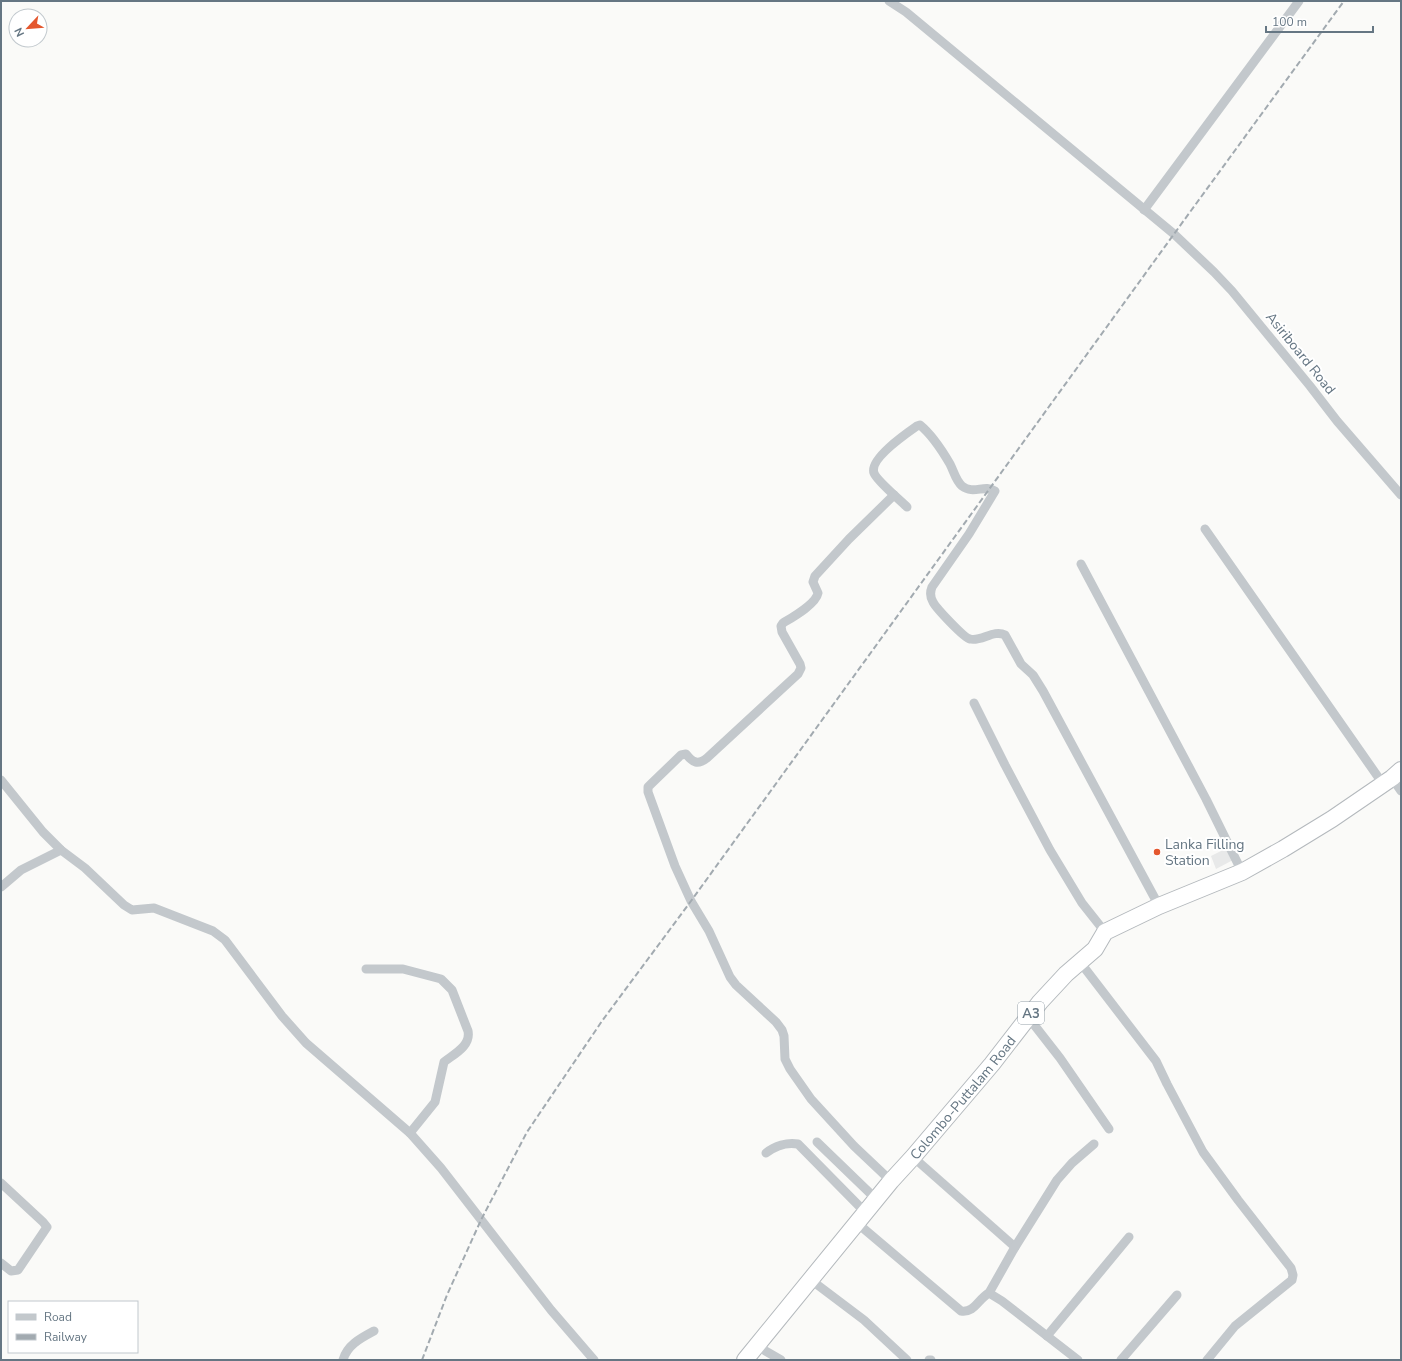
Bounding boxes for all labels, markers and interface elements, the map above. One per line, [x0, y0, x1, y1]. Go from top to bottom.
north arrow [8, 8, 48, 48]
scale bar [1266, 8, 1373, 34]
text: 100 m [1272, 14, 1307, 30]
text: N [11, 25, 28, 39]
street label: Asiriboard Road [1261, 308, 1340, 399]
place label: Lanka Filling Station [1165, 835, 1245, 870]
marker: Lanka Filling Station [1152, 847, 1162, 857]
road number: A3 [1018, 1002, 1044, 1024]
street label: Colombo-Puttalam Road [906, 1032, 1020, 1164]
legend [8, 1301, 138, 1353]
text: Road [44, 1309, 72, 1325]
text: Railway [44, 1329, 88, 1345]

